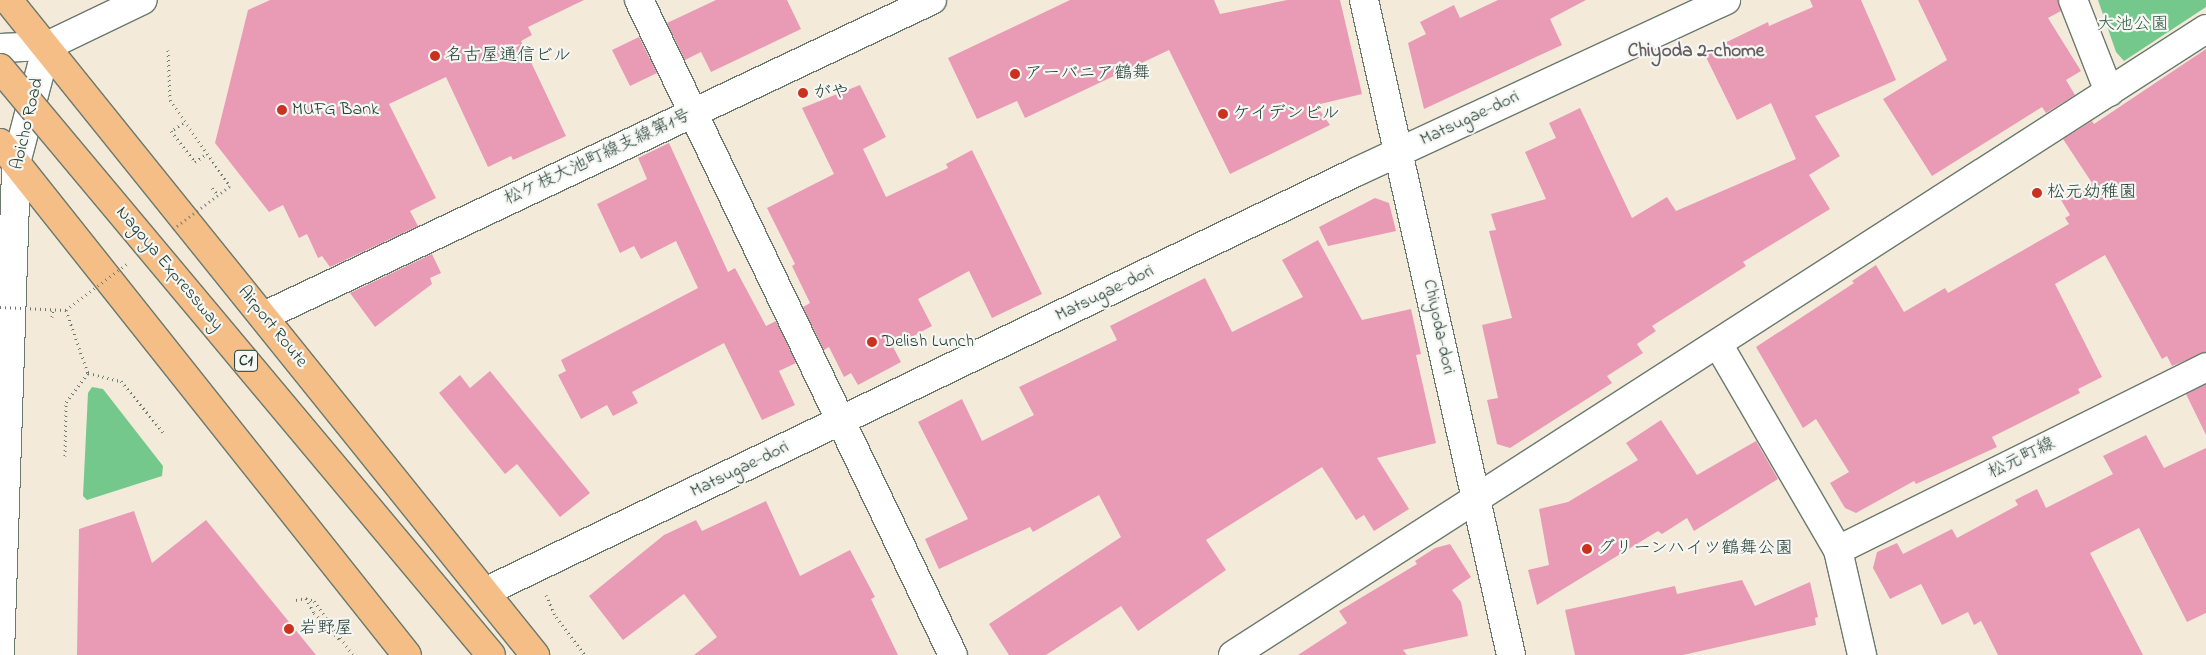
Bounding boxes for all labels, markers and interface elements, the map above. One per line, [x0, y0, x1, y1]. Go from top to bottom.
park label: 大池公園 [2097, 14, 2169, 36]
district label: Chiyoda 2-chome [1628, 41, 1764, 63]
place label: 名古屋通信ビル [445, 45, 571, 67]
marker: 名古屋通信ビル [429, 50, 441, 62]
place label: アーバニア鶴舞 [1025, 63, 1150, 85]
marker: アーバニア鶴舞 [1009, 68, 1021, 80]
street label: Aoicho Road [7, 76, 49, 172]
place label: がや [813, 82, 849, 104]
marker: がや [797, 87, 809, 99]
street label: Matsugae-dori [1417, 87, 1523, 151]
place label: MUFG Bank [292, 99, 379, 121]
place label: ケイデンビル [1233, 103, 1341, 125]
marker: MUFG Bank [276, 104, 288, 116]
street label: 松ケ枝大池町線支線第1号 [501, 105, 695, 211]
marker: ケイデンビル [1217, 108, 1229, 120]
place label: 松元幼稚園 [2047, 182, 2137, 204]
marker: 松元幼稚園 [2031, 187, 2043, 199]
street label: Nagoya Expressway [111, 202, 227, 336]
street label: Matsugae-dori [1052, 261, 1158, 327]
street label: Chiyoda-dori [1417, 278, 1459, 376]
street label: Airport Route [233, 282, 311, 372]
place label: Delish Lunch [882, 331, 974, 353]
marker: Delish Lunch [866, 336, 878, 348]
road number: C1 [234, 348, 258, 374]
street label: 松元町線 [1985, 434, 2059, 484]
street label: Matsugae-dori [687, 437, 793, 503]
place label: グリーンハイツ鶴舞公園 [1597, 538, 1795, 560]
marker: グリーンハイツ鶴舞公園 [1581, 543, 1593, 555]
place label: 岩野屋 [299, 618, 353, 640]
marker: 岩野屋 [283, 623, 295, 635]

